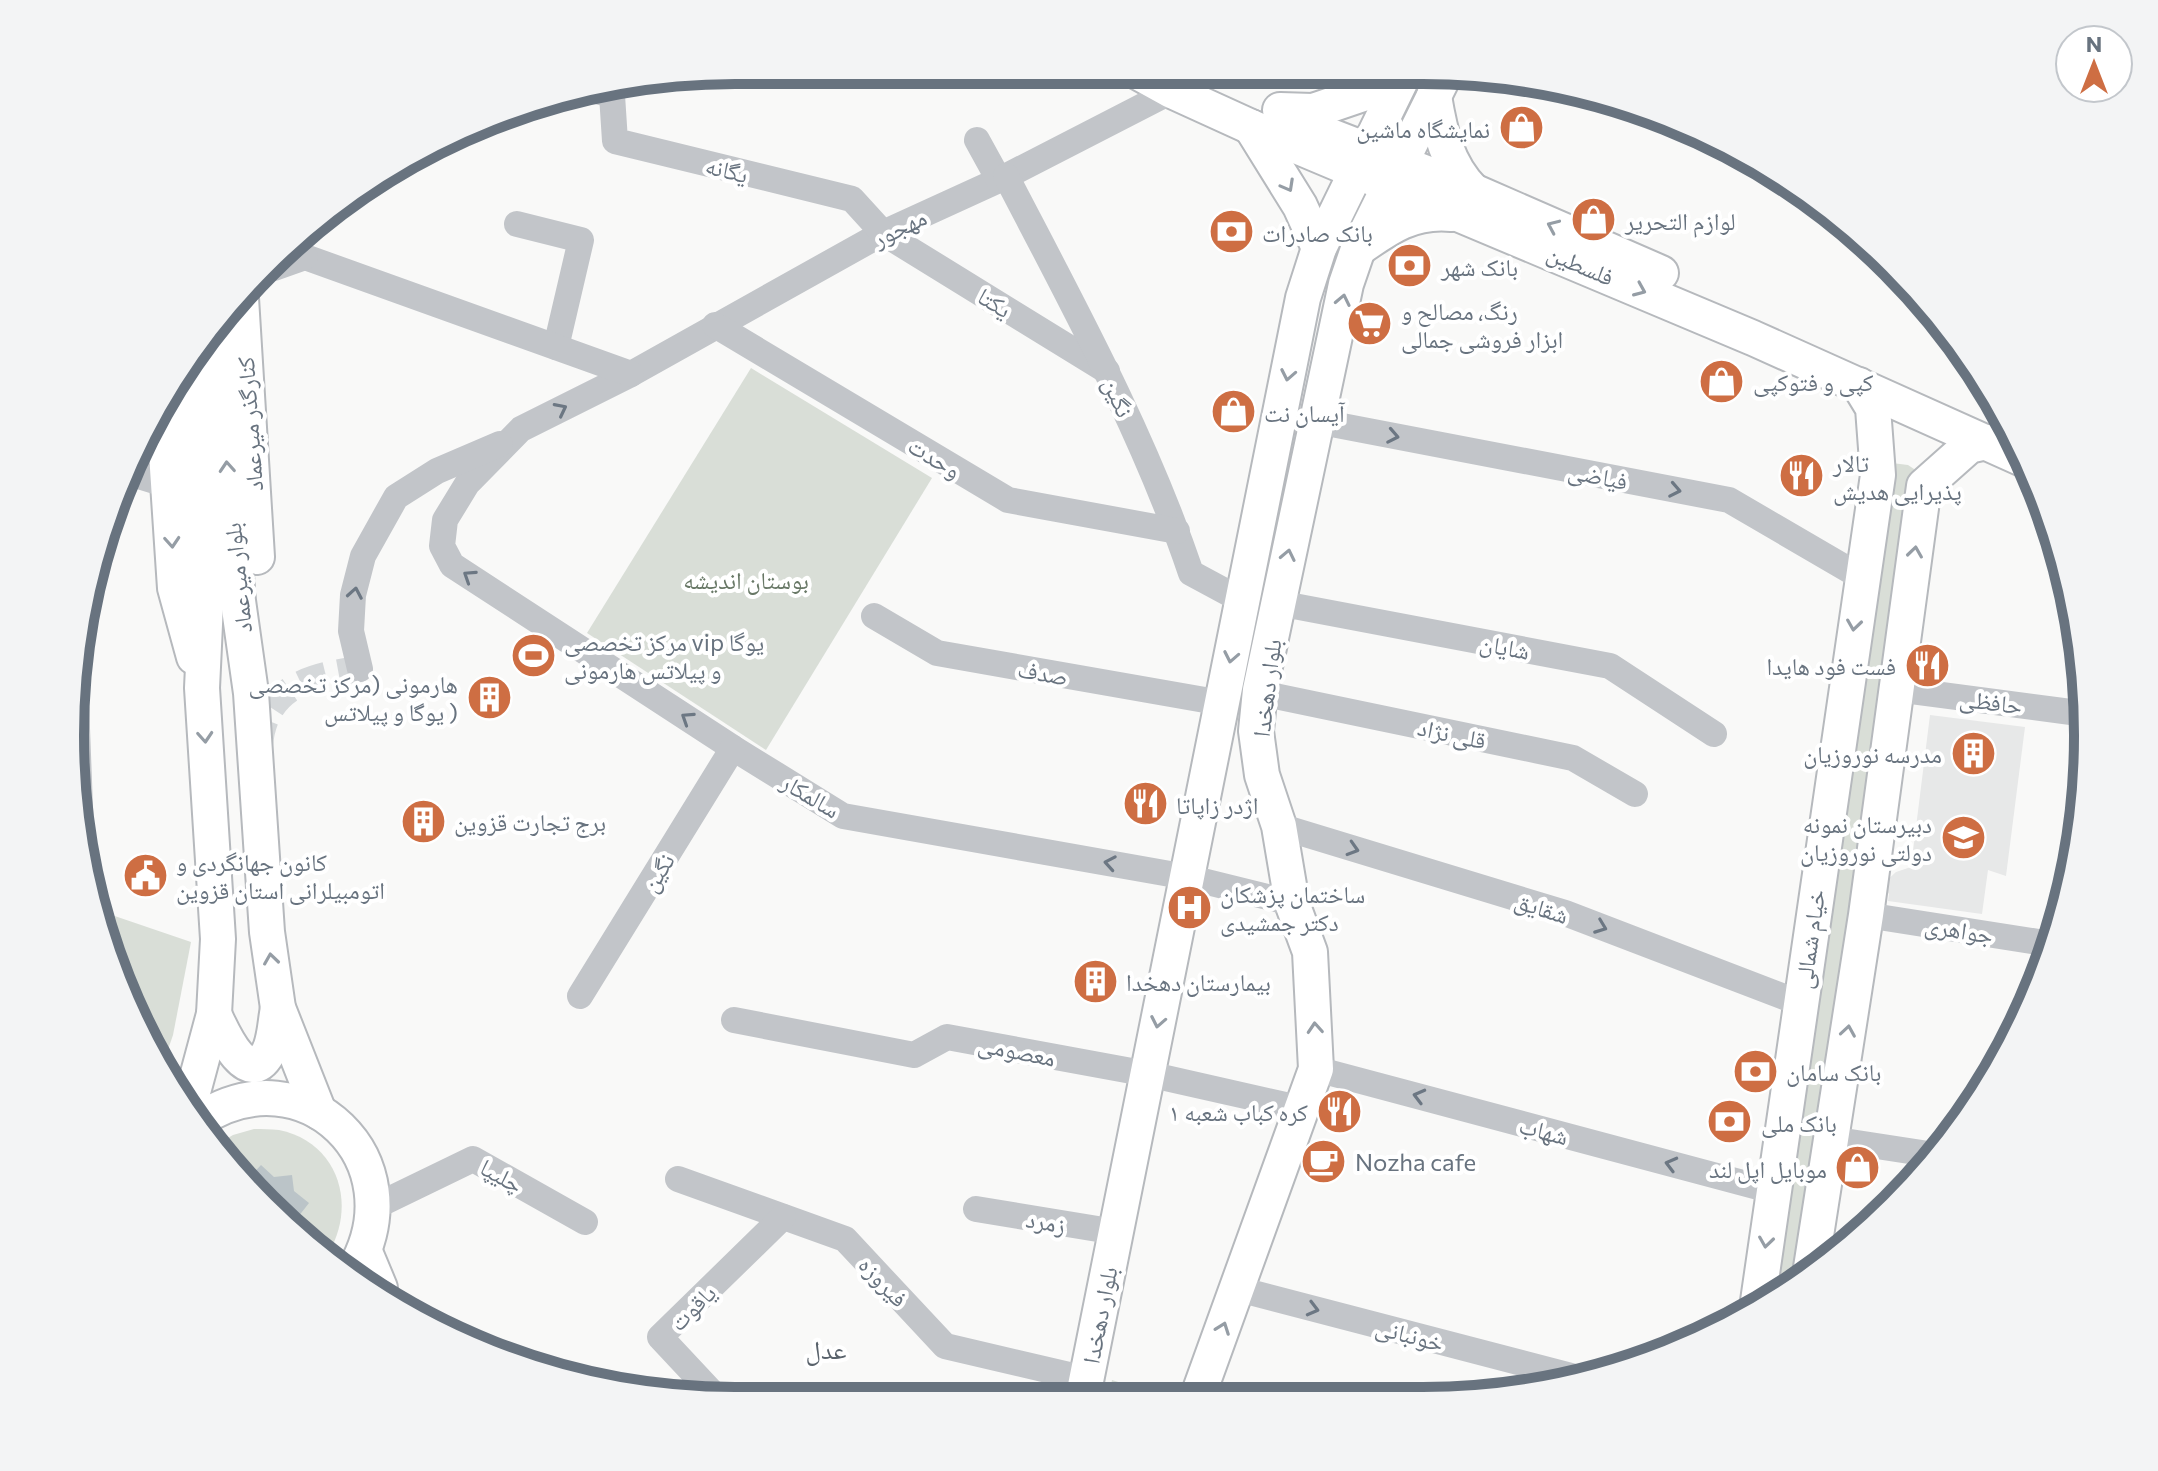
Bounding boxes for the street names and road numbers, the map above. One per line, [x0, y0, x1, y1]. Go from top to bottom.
street label: یگانه [703, 150, 751, 189]
street label: مهجور [866, 202, 931, 253]
street label: فلسطین [1543, 237, 1619, 292]
street label: یکتا [973, 281, 1017, 324]
street label: کنارگذر میرعماد [230, 356, 269, 492]
street label: نگین [1097, 373, 1140, 422]
street label: وحدت [903, 430, 967, 484]
street label: فیاضی [1566, 455, 1630, 496]
street label: بلوار میرعماد [217, 521, 258, 635]
street label: شایان [1477, 627, 1532, 666]
street label: بلوار دهخدا [1246, 637, 1287, 739]
street label: صدف [1016, 653, 1070, 691]
street label: حافظی [1958, 683, 2024, 720]
street label: قلی نژاد [1415, 712, 1489, 755]
street label: سالمکار [776, 766, 846, 824]
street label: نگین [634, 847, 681, 897]
street label: شقایق [1511, 885, 1573, 930]
street label: خیام شمالی [1788, 888, 1833, 991]
street label: جواهری [1923, 909, 1995, 950]
street label: معصومی [976, 1028, 1058, 1073]
street label: شهاب [1516, 1110, 1572, 1151]
street label: چلیپا [475, 1152, 528, 1200]
street label: زمرد [1024, 1203, 1068, 1239]
street label: فیروزه [853, 1250, 915, 1313]
street label: بلوار دهخدا [1075, 1264, 1123, 1366]
street label: یاقوت [663, 1278, 722, 1337]
street label: خونبانی [1373, 1311, 1447, 1358]

